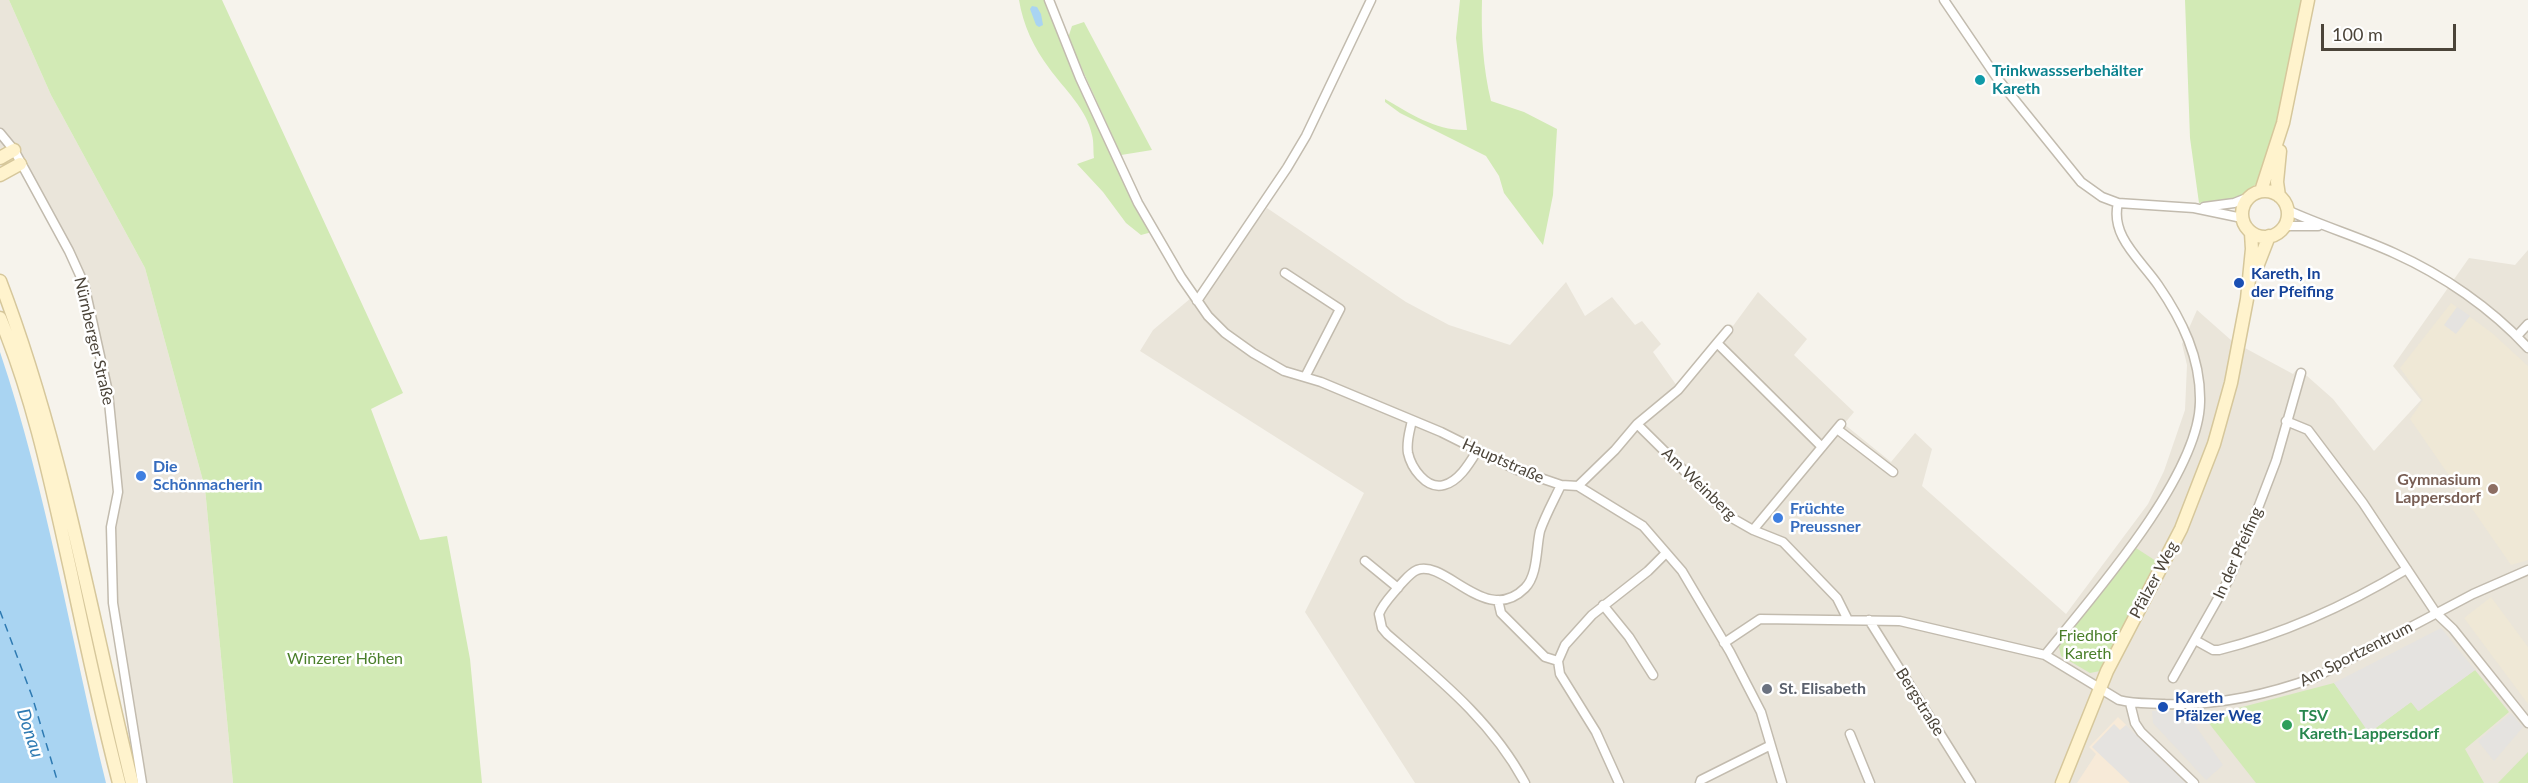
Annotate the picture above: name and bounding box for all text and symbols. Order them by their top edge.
scale bar [2324,12,2459,50]
text: 100 m [2332,23,2383,45]
place label: Trinkwassserbehälter Kareth [1992,61,2143,99]
marker: Trinkwassserbehälter Kareth [1973,73,1987,87]
place label: Kareth, In der Pfeifing [2251,264,2334,302]
street label: Nürnberger Straße [70,275,118,407]
marker: Kareth, In der Pfeifing [2232,276,2246,290]
street label: Hauptstraße [1459,434,1547,488]
street label: Am Weinberg [1658,444,1740,524]
place label: Die Schönmacherin [153,457,263,495]
marker: Die Schönmacherin [134,469,148,483]
place label: Gymnasium Lappersdorf [2395,470,2481,508]
marker: Gymnasium Lappersdorf [2486,482,2500,496]
place label: Früchte Preussner [1790,499,1861,537]
street label: In der Pfeifing [2209,504,2267,602]
marker: Früchte Preussner [1771,511,1785,525]
street label: Pfälzer Weg [2126,538,2182,622]
street label: Am Sportzentrum [2296,617,2416,691]
park label: Friedhof Kareth [2059,626,2117,664]
park label: Winzerer Höhen [287,649,403,669]
street label: Bergstraße [1892,664,1948,740]
place label: St. Elisabeth [1779,679,1866,699]
marker: St. Elisabeth [1760,682,1774,696]
place label: Kareth Pfälzer Weg [2175,688,2261,726]
marker: Kareth Pfälzer Weg [2156,700,2170,714]
water label: Donau [12,706,48,760]
place label: TSV Kareth-Lappersdorf [2299,706,2439,744]
marker: TSV Kareth-Lappersdorf [2280,718,2294,732]

